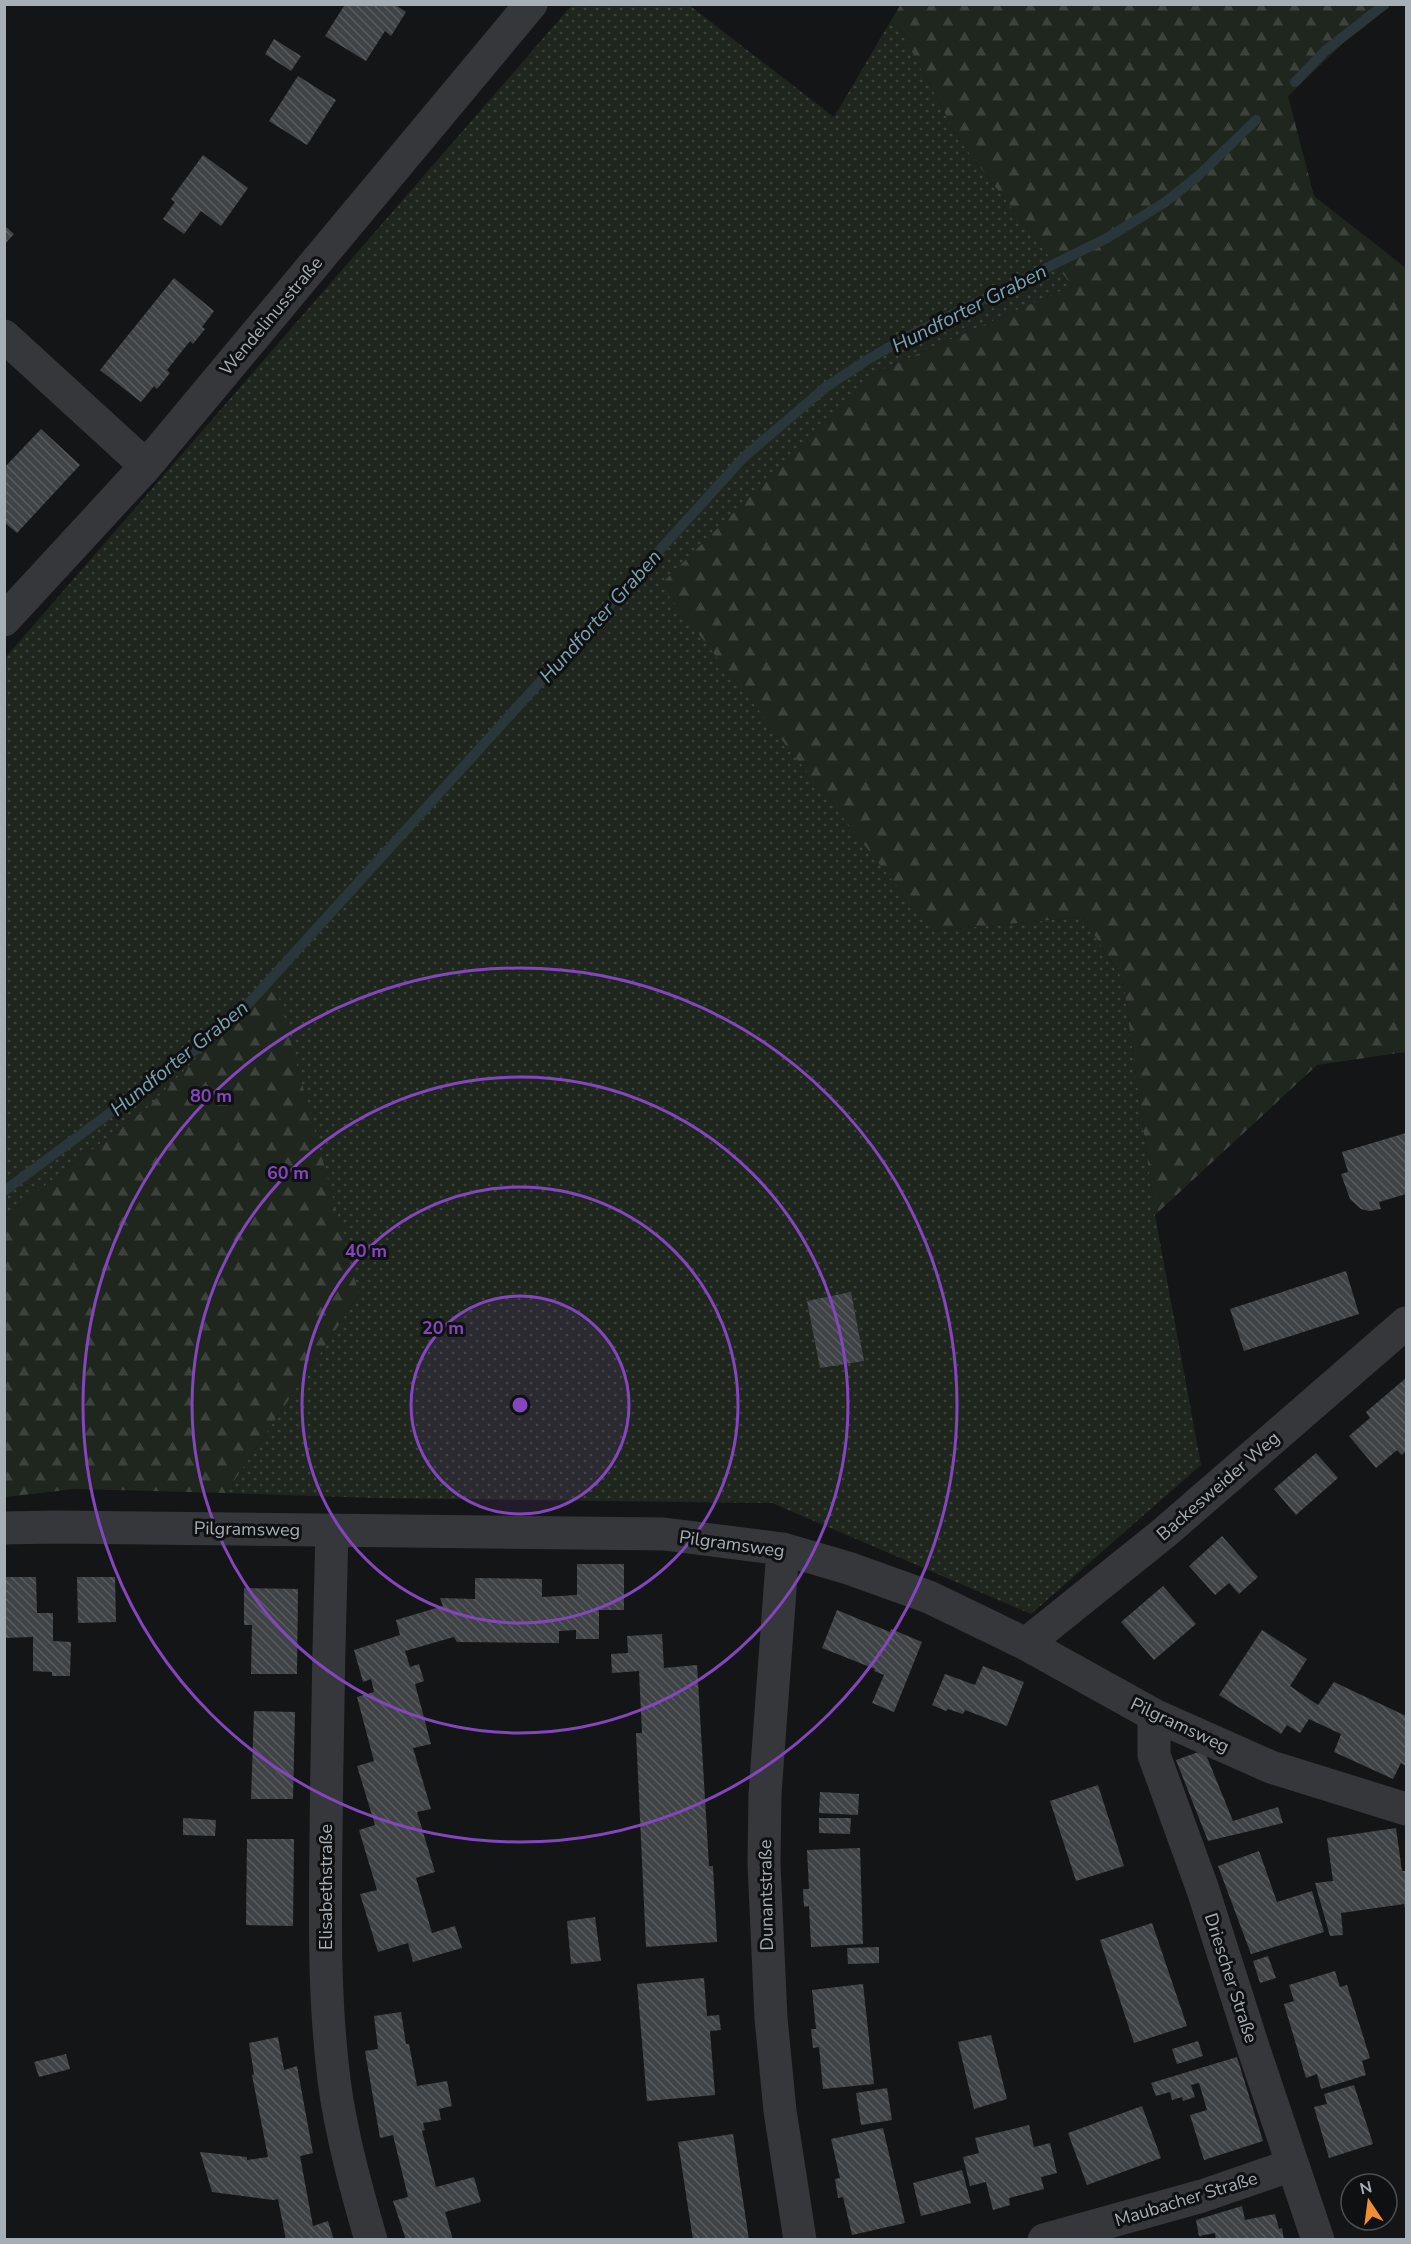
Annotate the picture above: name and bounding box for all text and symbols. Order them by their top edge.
street label: Wendelinusstraße [214,251,328,381]
water label: Hundforter Graben [887,258,1051,359]
water label: Hundforter Graben [533,544,667,689]
water label: Hundforter Graben [105,994,254,1122]
text: 80 m [190,1084,232,1108]
text: 60 m [267,1161,309,1185]
text: 40 m [345,1239,387,1263]
text: 20 m [422,1316,464,1340]
centre of rings [510,1395,530,1415]
street label: Backesweider Weg [1151,1426,1285,1546]
street label: Pilgramsweg [194,1516,300,1542]
street label: Pilgramsweg [678,1525,786,1563]
street label: Pilgramsweg [1127,1692,1233,1758]
street label: Elisabethstraße [314,1824,338,1950]
street label: Dunantstraße [753,1839,779,1951]
street label: Driescher Straße [1199,1910,1263,2046]
street label: Maubacher Straße [1112,2166,1260,2232]
north arrow [1339,2172,1399,2232]
text: N [1358,2176,1374,2200]

